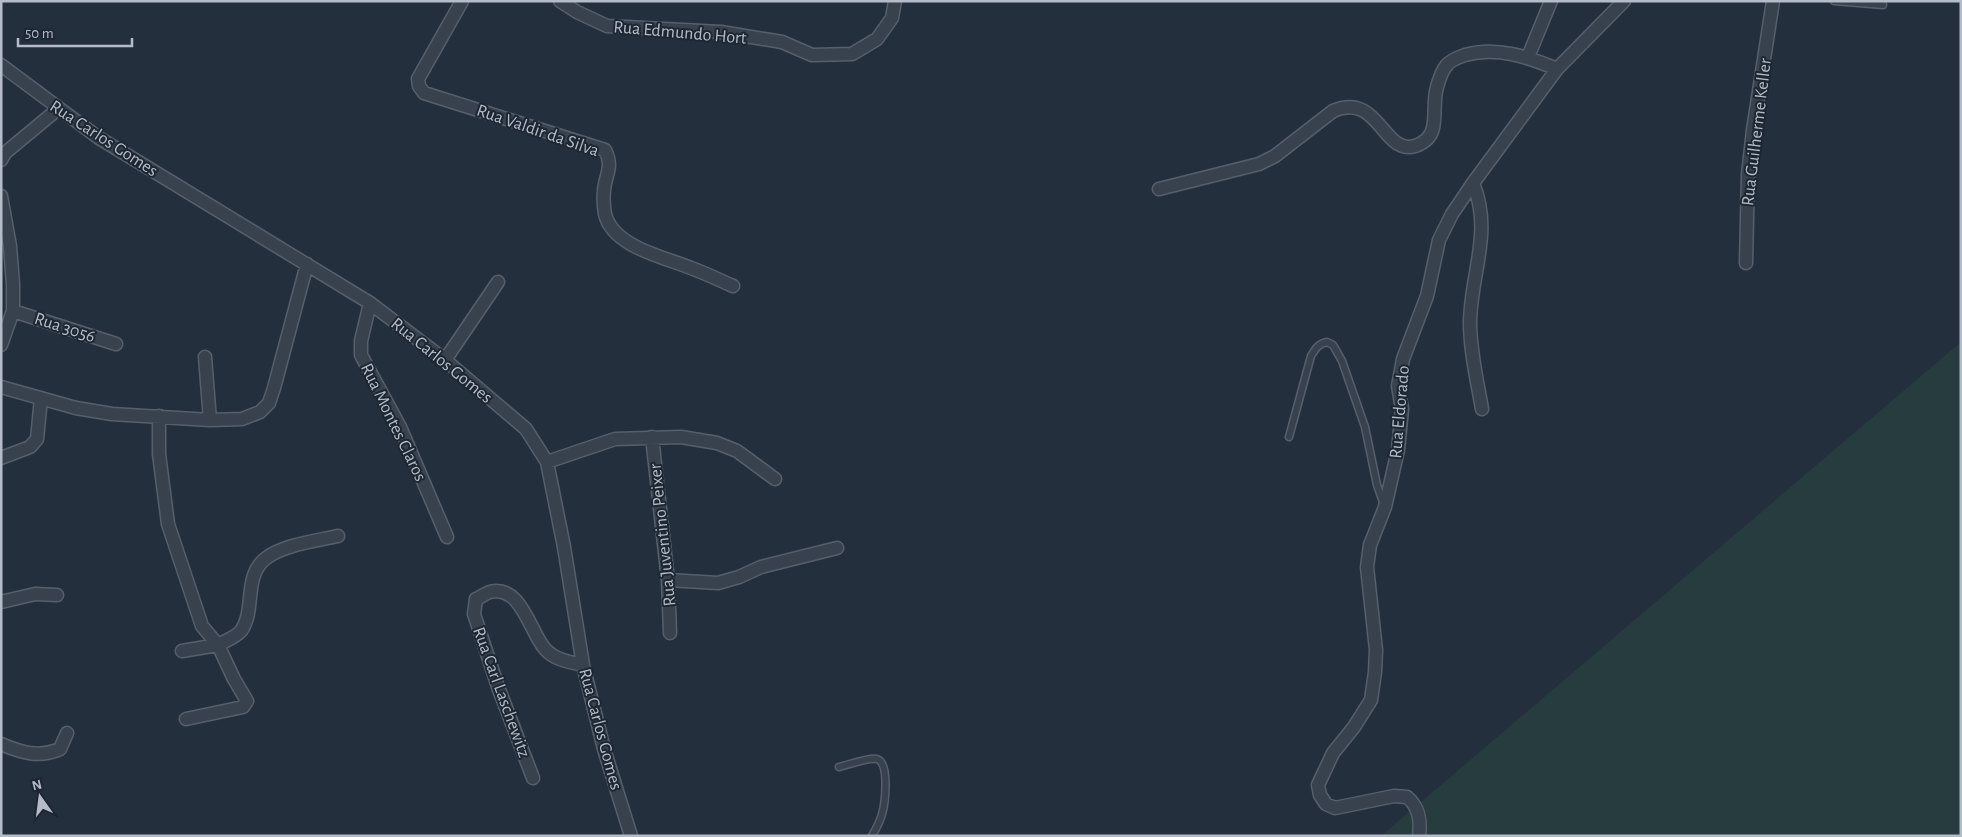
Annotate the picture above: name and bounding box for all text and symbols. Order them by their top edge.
scale bar [18,15,131,47]
street label: Rua Edmundo Hort [613,18,748,48]
text: 50 m [25,26,54,41]
street label: Rua Guilherme Keller [1739,57,1775,207]
street label: Rua Carlos Gomes [46,97,161,180]
street label: Rua Valdir da Silva [474,102,601,160]
street label: Rua 3056 [32,310,97,346]
street label: Rua Carlos Gomes [387,315,496,407]
street label: Rua Montes Claros [357,361,429,484]
street label: Rua Eldorado [1387,365,1413,459]
street label: Rua Juventino Peixer [647,462,679,607]
street label: Rua Carl Laschewitz [469,625,533,760]
street label: Rua Carlos Gomes [575,667,625,792]
north arrow [15,772,65,822]
text: N [31,777,44,793]

